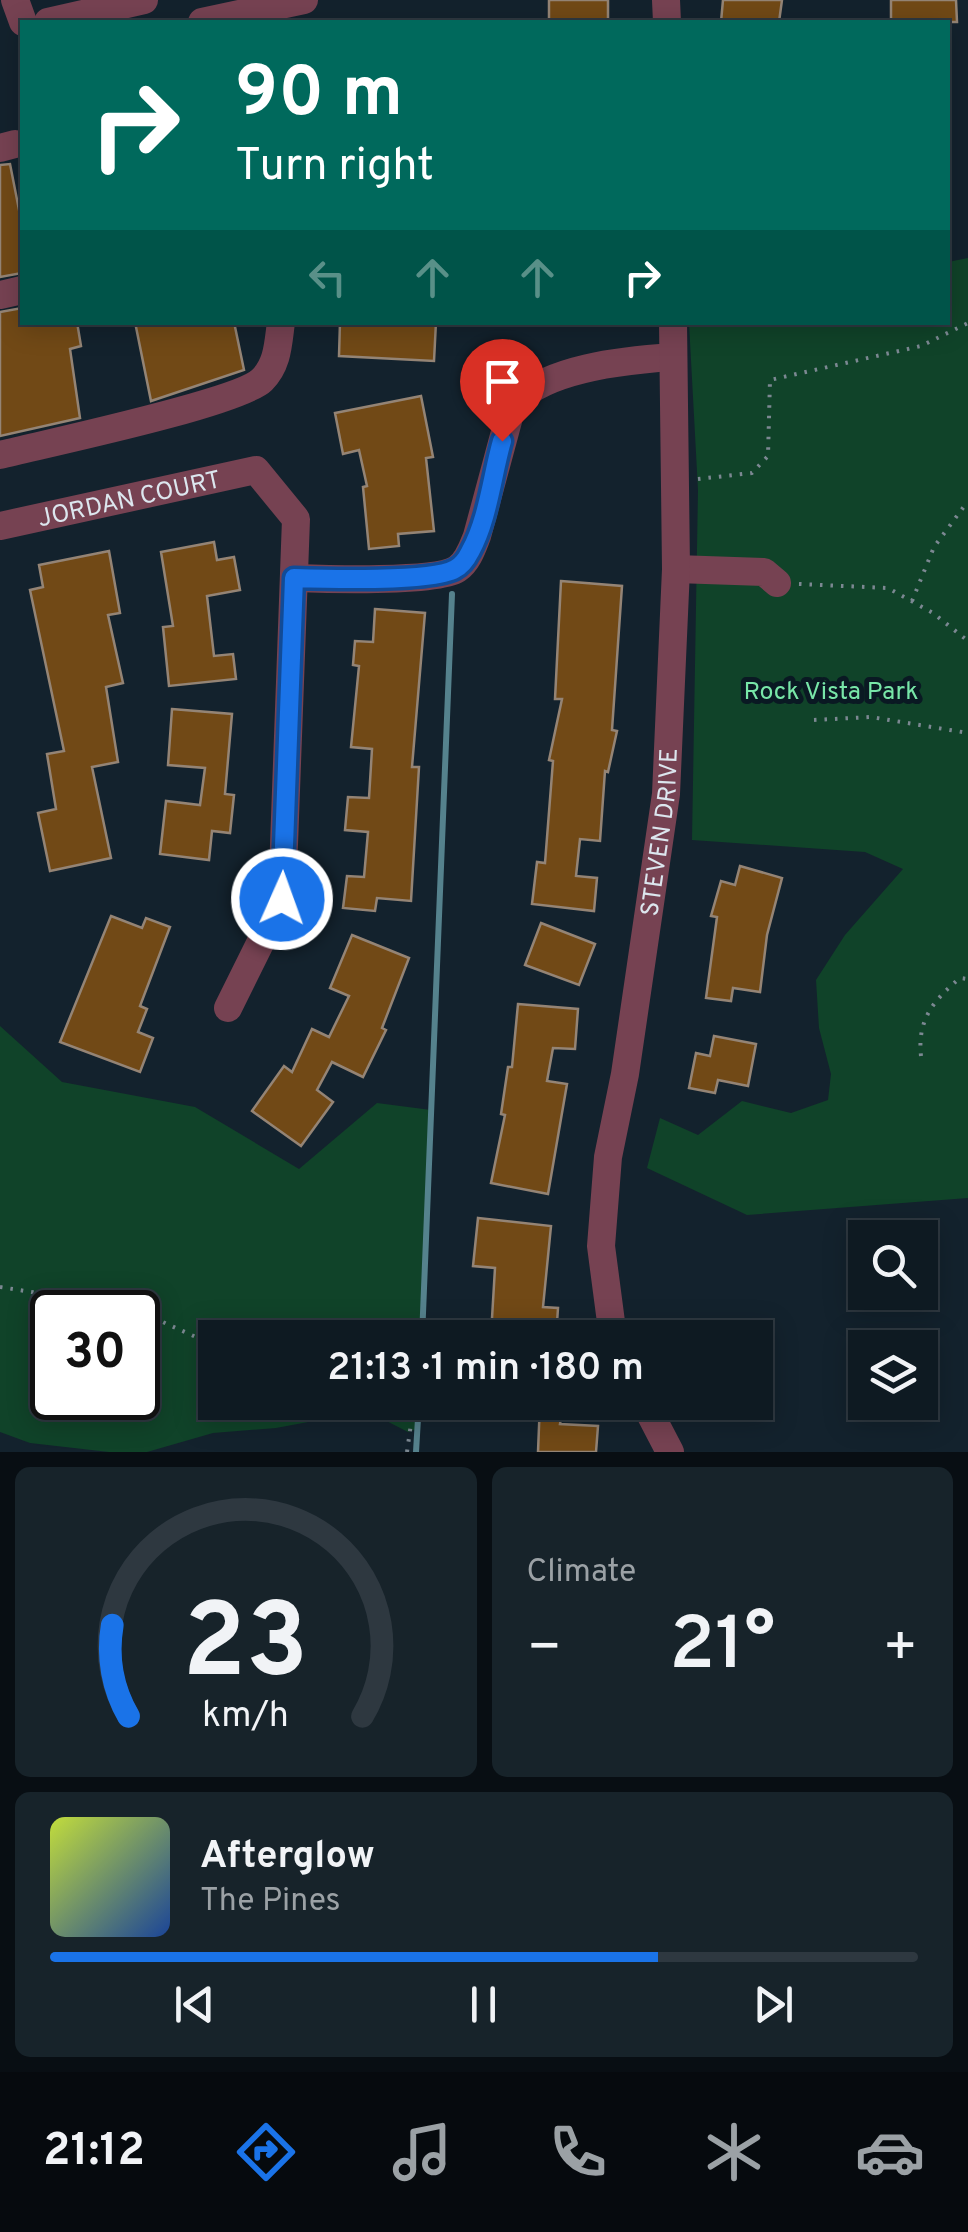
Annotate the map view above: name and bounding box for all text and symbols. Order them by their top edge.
text: 90 m [235,52,403,141]
icon: right [70,60,200,190]
text: Turn right [235,139,434,196]
icon: left [300,250,355,305]
icon: ahead [405,250,460,305]
icon: ahead [510,250,565,305]
icon: right [615,250,670,305]
pin [460,339,545,442]
icon: arrive [475,354,530,409]
street label: JORDAN COURT [35,465,224,536]
park label: Rock Vista Park [744,677,918,709]
street label: STEVEN DRIVE [635,748,687,919]
position arrow [230,847,334,951]
map controls [848,1220,938,1420]
button: search [848,1220,938,1310]
speed limit sign: 30 [30,1290,160,1420]
button: layers [848,1330,938,1420]
text: 21:13 · 1 min · 180 m [327,1345,644,1394]
text: Climate [527,1553,636,1593]
text: 23 [183,1582,309,1714]
text: 21° [669,1601,775,1696]
text: − [527,1615,562,1685]
text: + [883,1615,918,1685]
text: km/h [202,1694,289,1740]
text: Afterglow [200,1833,375,1882]
text: The Pines [200,1882,341,1922]
icon: previous [167,1977,222,2032]
icon: pause [456,1977,511,2032]
icon: next [746,1977,801,2032]
icon: directions [231,2117,301,2187]
icon: music [387,2117,457,2187]
icon: phone [543,2117,613,2187]
icon: climate [699,2117,769,2187]
icon: car [855,2117,925,2187]
text: 21:12 [43,2124,145,2181]

